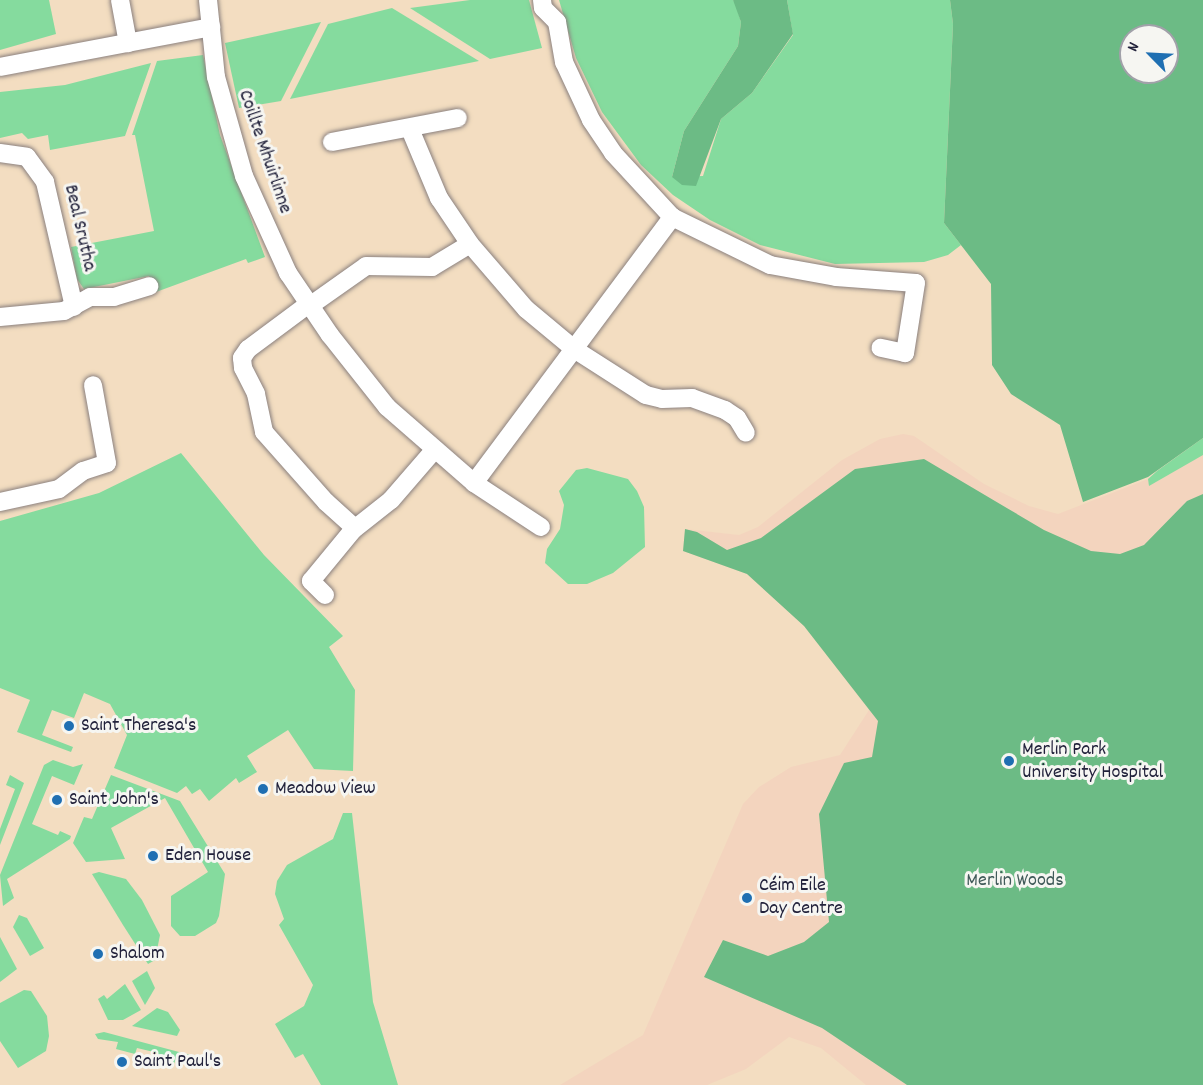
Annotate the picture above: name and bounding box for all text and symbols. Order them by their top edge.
north arrow [1119,24,1179,84]
text: N [1122,39,1146,56]
street label: Coillte Mhuirlinne [232,87,296,217]
street label: Beal Srutha [57,183,101,273]
place label: Saint Theresa's [81,714,196,738]
marker: Saint Theresa's [62,719,76,733]
place label: Merlin Park University Hospital [1022,738,1163,785]
marker: Merlin Park University Hospital [1000,752,1018,770]
place label: Meadow View [275,777,376,801]
marker: Meadow View [256,782,270,796]
place label: Saint John's [69,788,159,812]
marker: Saint John's [50,793,64,807]
place label: Eden House [165,844,251,868]
marker: Eden House [146,849,160,863]
park label: Merlin Woods [966,869,1064,893]
place label: Céim Eile Day Centre [759,874,843,921]
marker: Céim Eile Day Centre [740,891,754,905]
place label: Shalom [110,942,165,966]
marker: Shalom [91,947,105,961]
place label: Saint Paul's [134,1050,221,1074]
marker: Saint Paul's [115,1055,129,1069]

